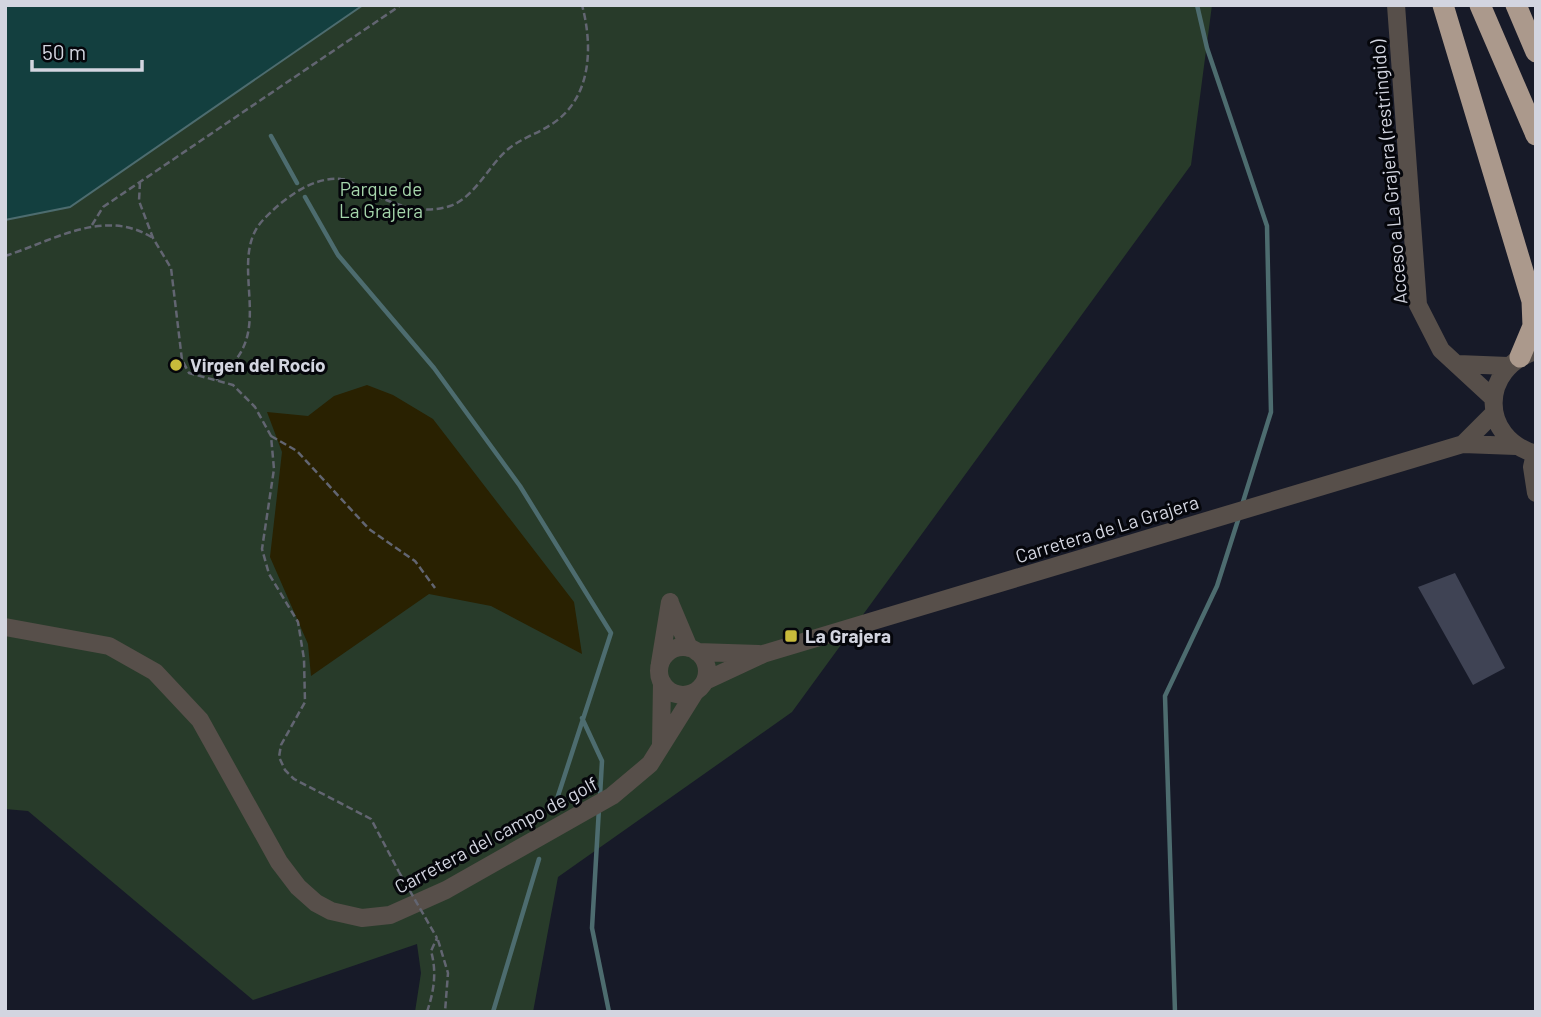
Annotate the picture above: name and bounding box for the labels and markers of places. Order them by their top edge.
place label: Virgen del Rocío [190,353,326,376]
marker: Virgen del Rocío [168,357,184,373]
place label: La Grajera [805,624,891,647]
marker: La Grajera [783,628,799,644]

